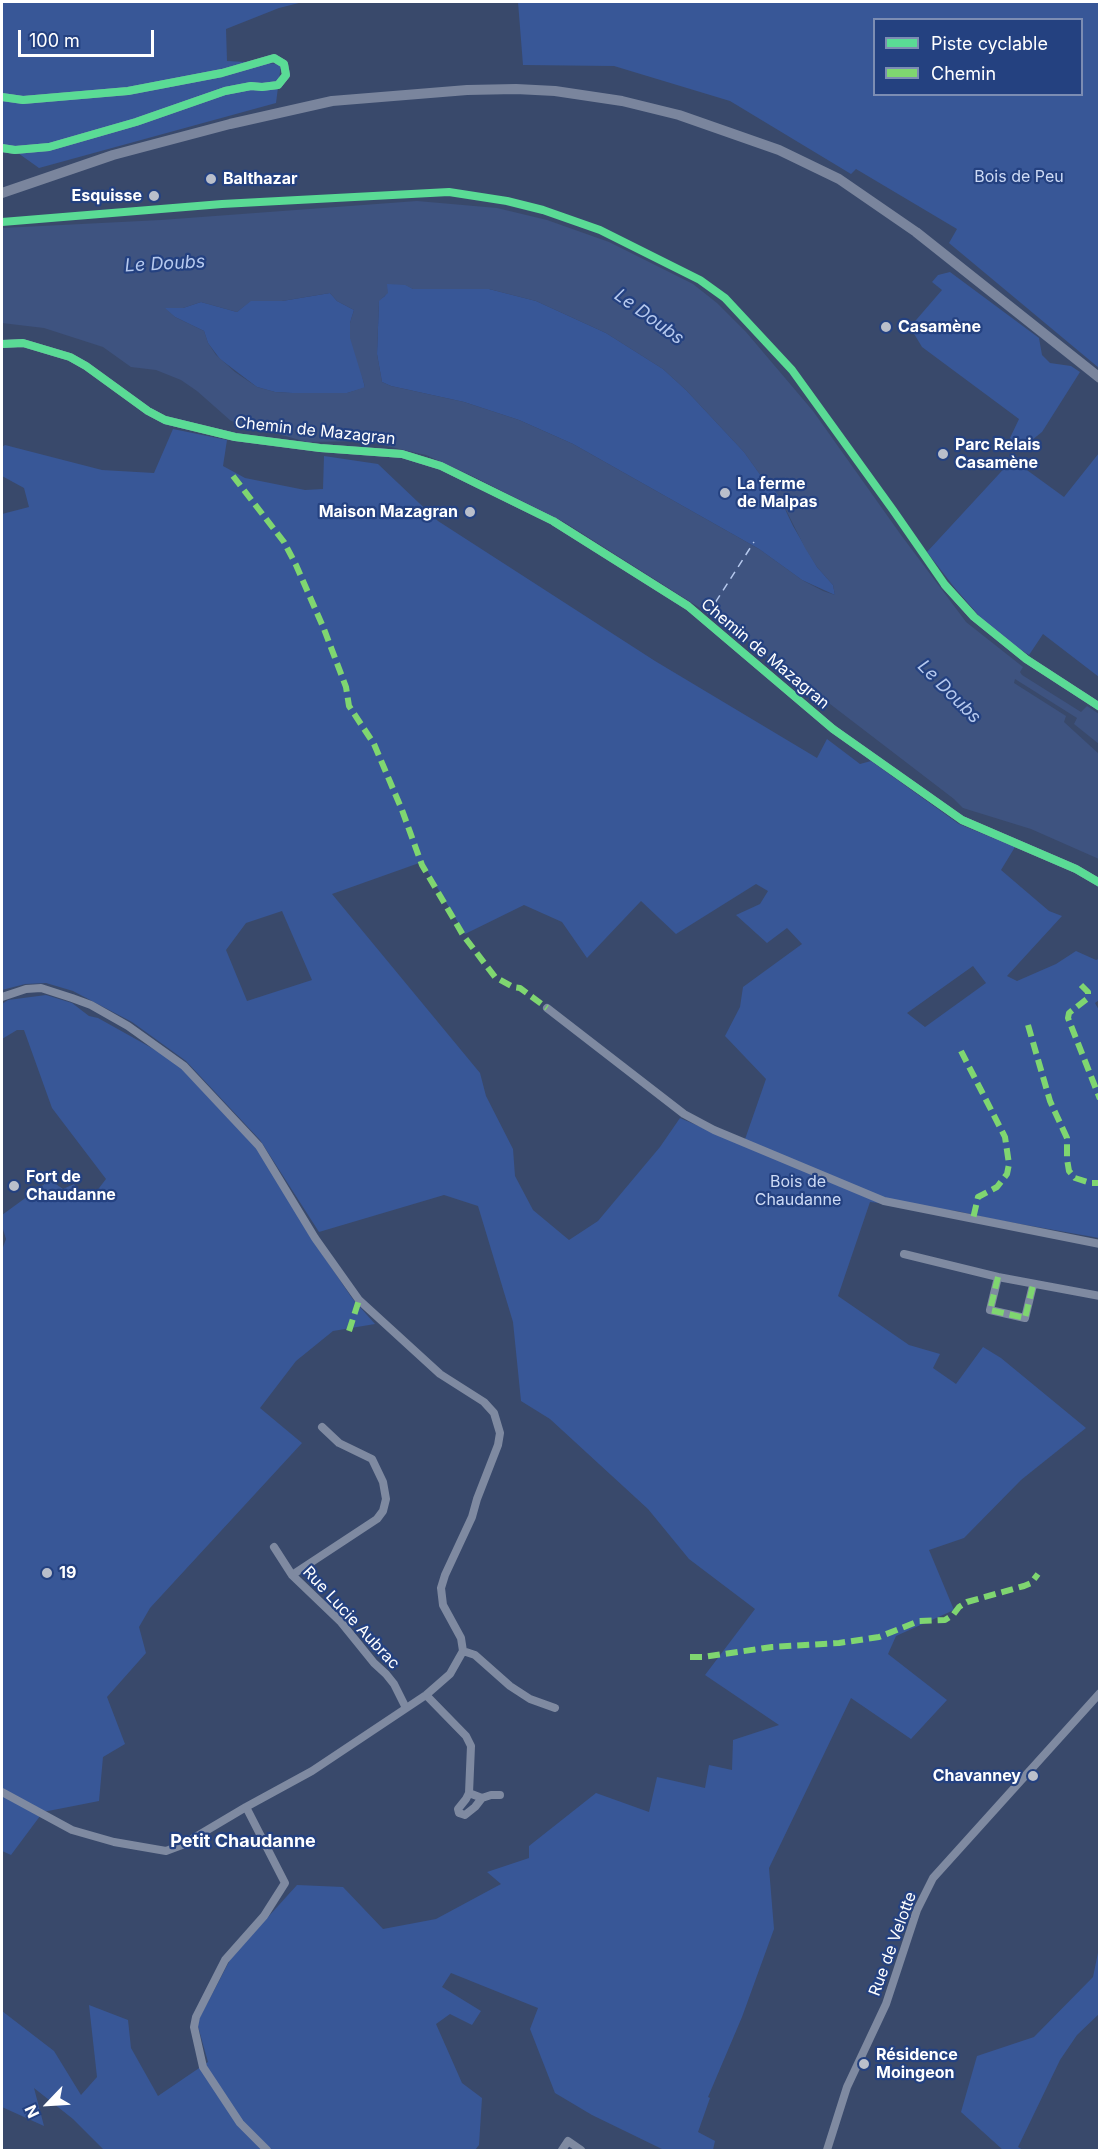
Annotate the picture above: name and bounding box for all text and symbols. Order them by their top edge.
scale bar [21,18,158,56]
legend [873,18,1083,96]
text: 100 m [29,30,80,51]
text: Piste cyclable [931,33,1048,54]
text: Chemin [931,63,996,84]
park label: Bois de Peu [974,167,1064,187]
place label: Balthazar [223,169,298,189]
marker: Balthazar [204,172,218,186]
place label: Esquisse [71,186,142,206]
marker: Esquisse [147,189,161,203]
water label: Le Doubs [124,251,206,277]
water label: Le Doubs [610,285,688,349]
place label: Casamène [898,317,981,337]
marker: Casamène [879,320,893,334]
street label: Chemin de Mazagran [234,413,396,449]
place label: Parc Relais Casamène [955,435,1041,473]
marker: Parc Relais Casamène [936,447,950,461]
place label: La ferme de Malpas [737,474,817,512]
marker: La ferme de Malpas [718,486,732,500]
place label: Maison Mazagran [319,502,458,522]
marker: Maison Mazagran [463,505,477,519]
street label: Chemin de Mazagran [697,595,833,713]
water label: Le Doubs [913,656,985,728]
place label: Fort de Chaudanne [26,1167,116,1205]
park label: Bois de Chaudanne [755,1172,841,1210]
marker: Fort de Chaudanne [7,1179,21,1193]
place label: 19 [59,1563,76,1583]
street label: Rue Lucie Aubrac [298,1563,404,1673]
marker: 19 [40,1566,54,1580]
place label: Chavanney [933,1766,1021,1786]
marker: Chavanney [1026,1769,1040,1783]
district label: Petit Chaudanne [170,1831,316,1853]
street label: Rue de Velotte [865,1889,921,1999]
place label: Résidence Moingeon [876,2045,958,2083]
marker: Résidence Moingeon [857,2057,871,2071]
north arrow [18,2074,78,2134]
text: N [20,2102,43,2121]

